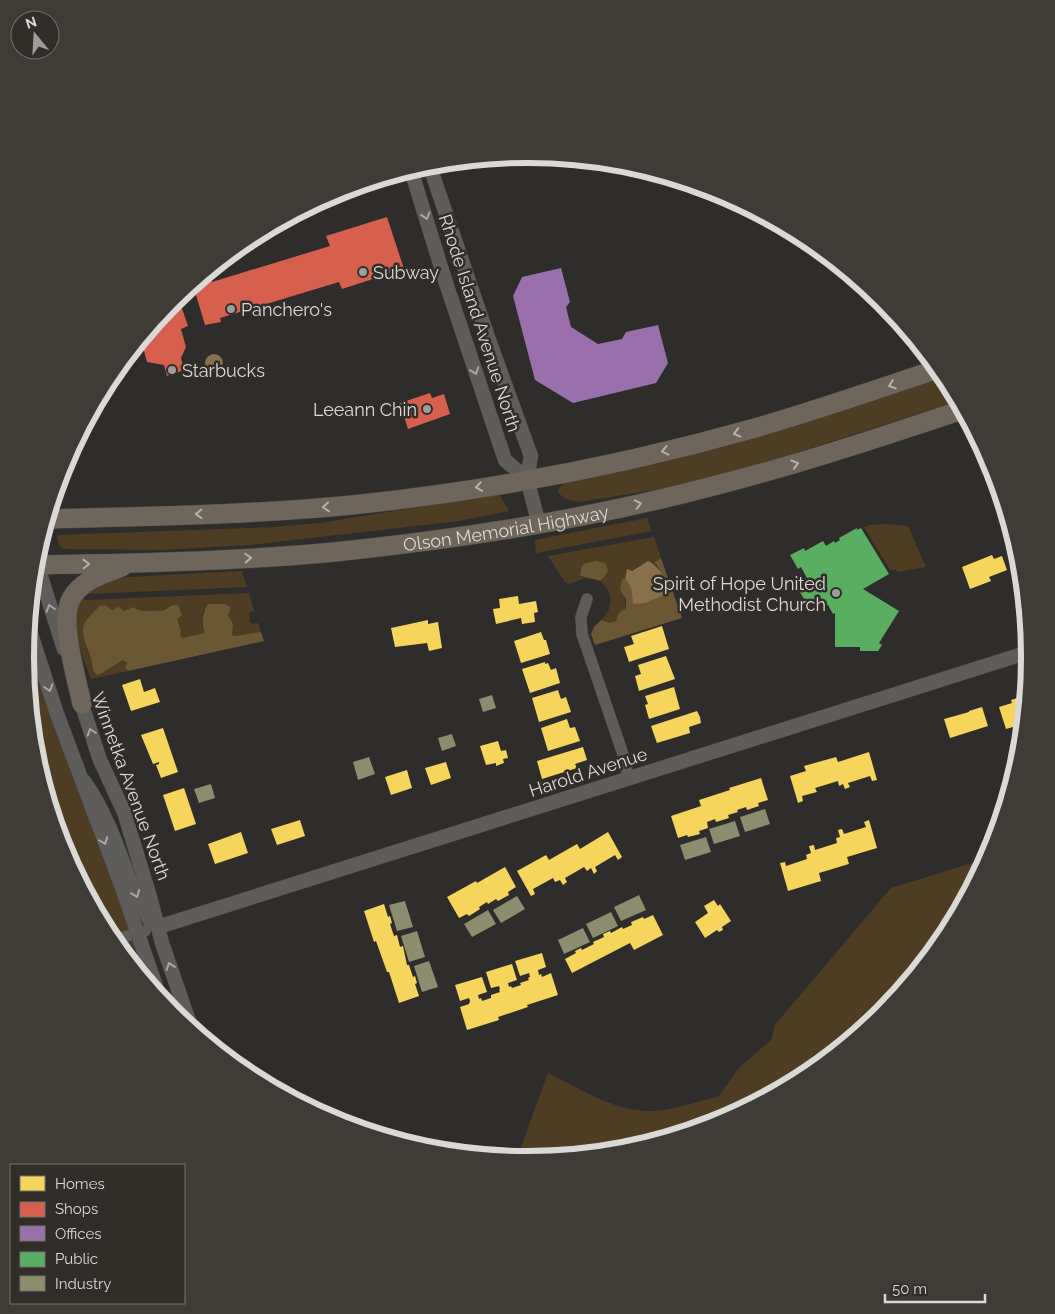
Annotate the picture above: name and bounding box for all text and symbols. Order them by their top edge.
north arrow [10,10,60,60]
text: N [23,13,39,32]
street label: Rhode Island Avenue North [435,211,525,435]
one-way arrow [420,212,430,220]
place label: Subway [373,262,439,283]
marker: Subway [357,266,369,278]
place label: Panchero's [241,299,332,320]
marker: Panchero's [225,303,237,315]
place label: Starbucks [182,360,265,381]
marker: Starbucks [166,364,178,376]
one-way arrow [469,366,479,375]
one-way arrow [888,379,896,389]
place label: Leeann Chin [313,399,417,420]
marker: Leeann Chin [421,403,433,415]
one-way arrow [733,427,741,437]
one-way arrow [660,445,669,456]
one-way arrow [790,459,799,469]
one-way arrow [475,482,484,492]
one-way arrow [633,499,642,510]
street label: Olson Memorial Highway [402,500,611,555]
one-way arrow [322,501,330,512]
one-way arrow [195,509,203,520]
one-way arrow [245,552,253,563]
one-way arrow [82,559,90,569]
place label: Spirit of Hope United Methodist Church [653,573,826,615]
marker: Spirit of Hope United Methodist Church [830,587,842,599]
one-way arrow [46,604,56,613]
one-way arrow [43,683,53,692]
street label: Winnetka Avenue North [87,689,175,883]
one-way arrow [87,728,97,737]
street label: Harold Avenue [526,743,650,801]
one-way arrow [98,836,108,844]
one-way arrow [130,889,140,897]
one-way arrow [166,962,176,970]
legend [10,1164,185,1304]
text: Homes [55,1175,105,1193]
text: Shops [55,1200,98,1218]
text: Offices [55,1225,102,1243]
text: Public [55,1250,98,1268]
scale bar [885,1272,985,1304]
text: Industry [55,1275,111,1293]
text: 50 m [892,1280,927,1298]

